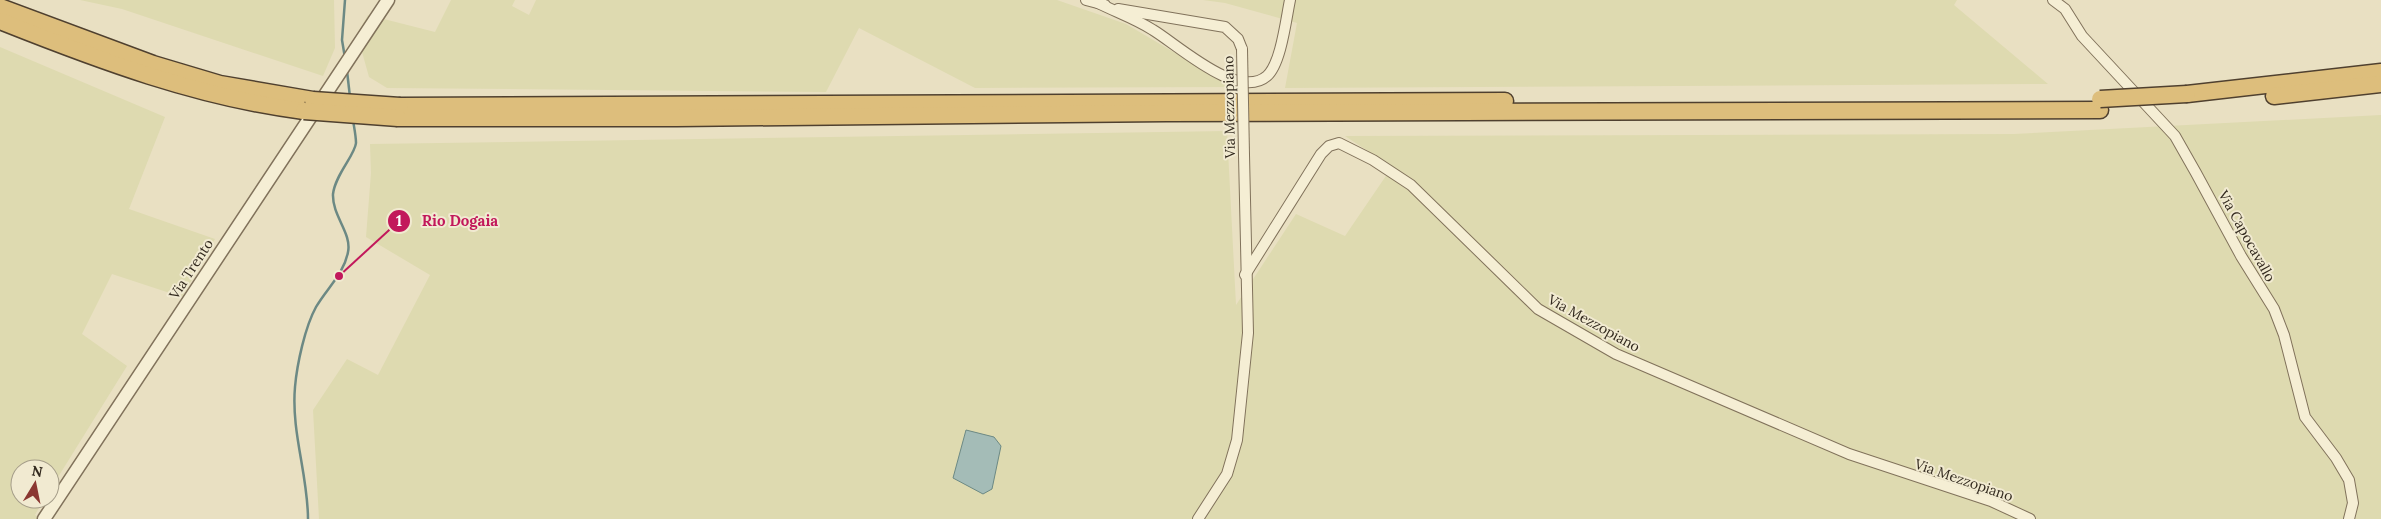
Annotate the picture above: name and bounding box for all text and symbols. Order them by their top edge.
street label: Via Mezzopiano [1219,56,1239,159]
street label: Via Capocavallo [2214,186,2280,285]
callout: Rio Dogaia [386,206,508,236]
text: 1 [396,211,402,230]
text: Rio Dogaia [422,211,498,230]
street label: Via Trento [164,236,217,303]
street label: Via Mezzopiano [1544,290,1643,356]
street label: Via Mezzopiano [1912,454,2015,505]
north arrow [10,459,60,509]
text: N [30,461,44,481]

